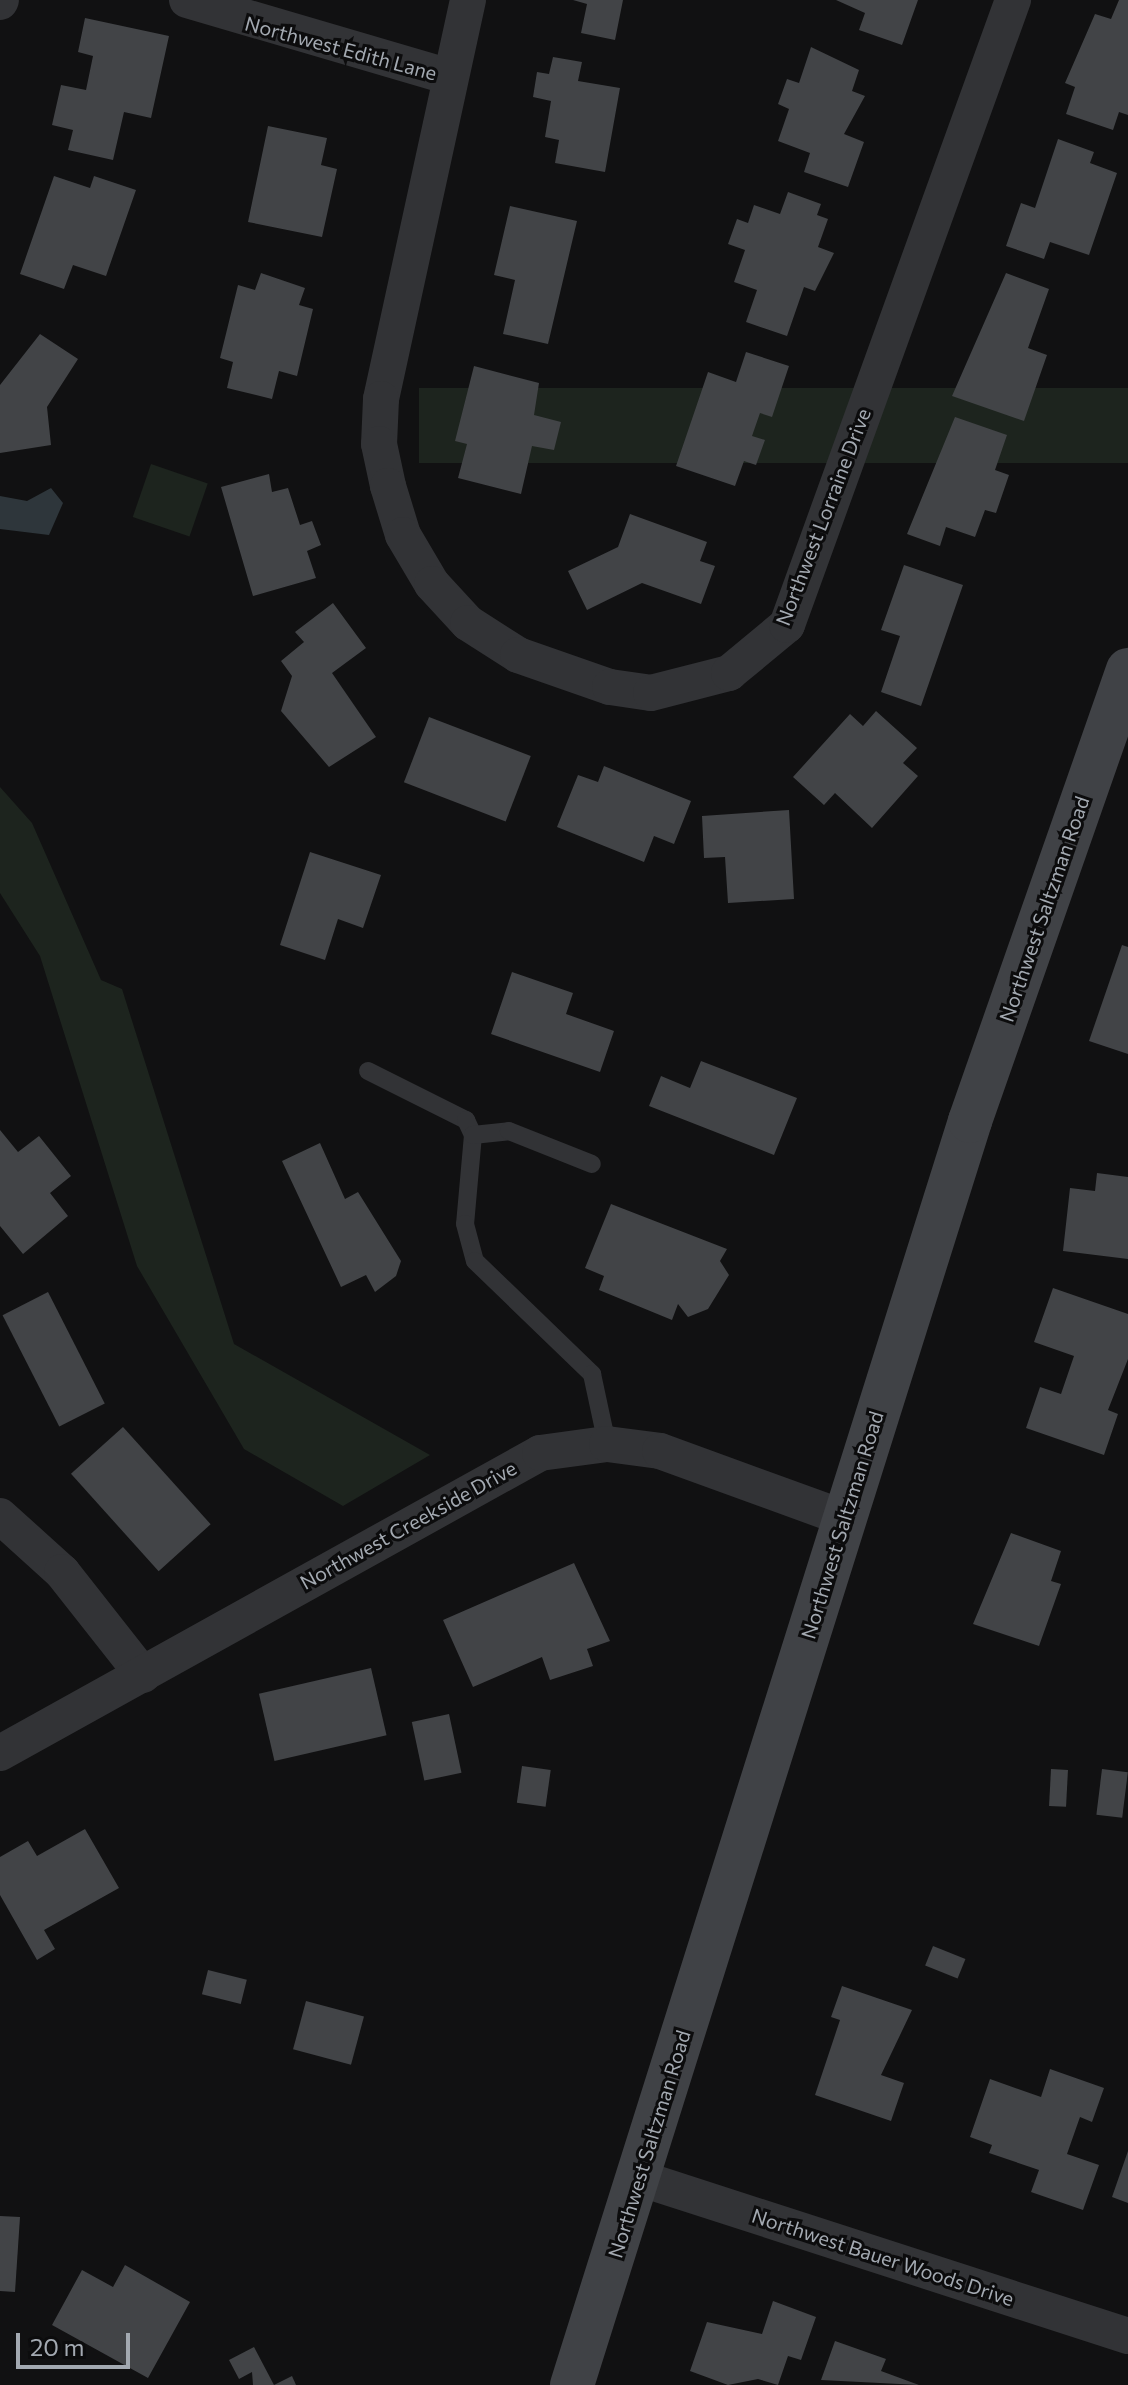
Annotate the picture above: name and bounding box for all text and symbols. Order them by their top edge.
street label: Northwest Edith Lane [242,11,440,85]
street label: Northwest Lorraine Drive [770,405,876,629]
street label: Northwest Saltzman Road [994,793,1094,1025]
street label: Northwest Saltzman Road [796,1408,888,1642]
street label: Northwest Creekside Drive [296,1455,520,1595]
street label: Northwest Saltzman Road [603,2027,695,2261]
street label: Northwest Bauer Woods Drive [749,2203,1017,2311]
scale bar [20,2317,134,2367]
text: 20 m [30,2332,84,2361]

